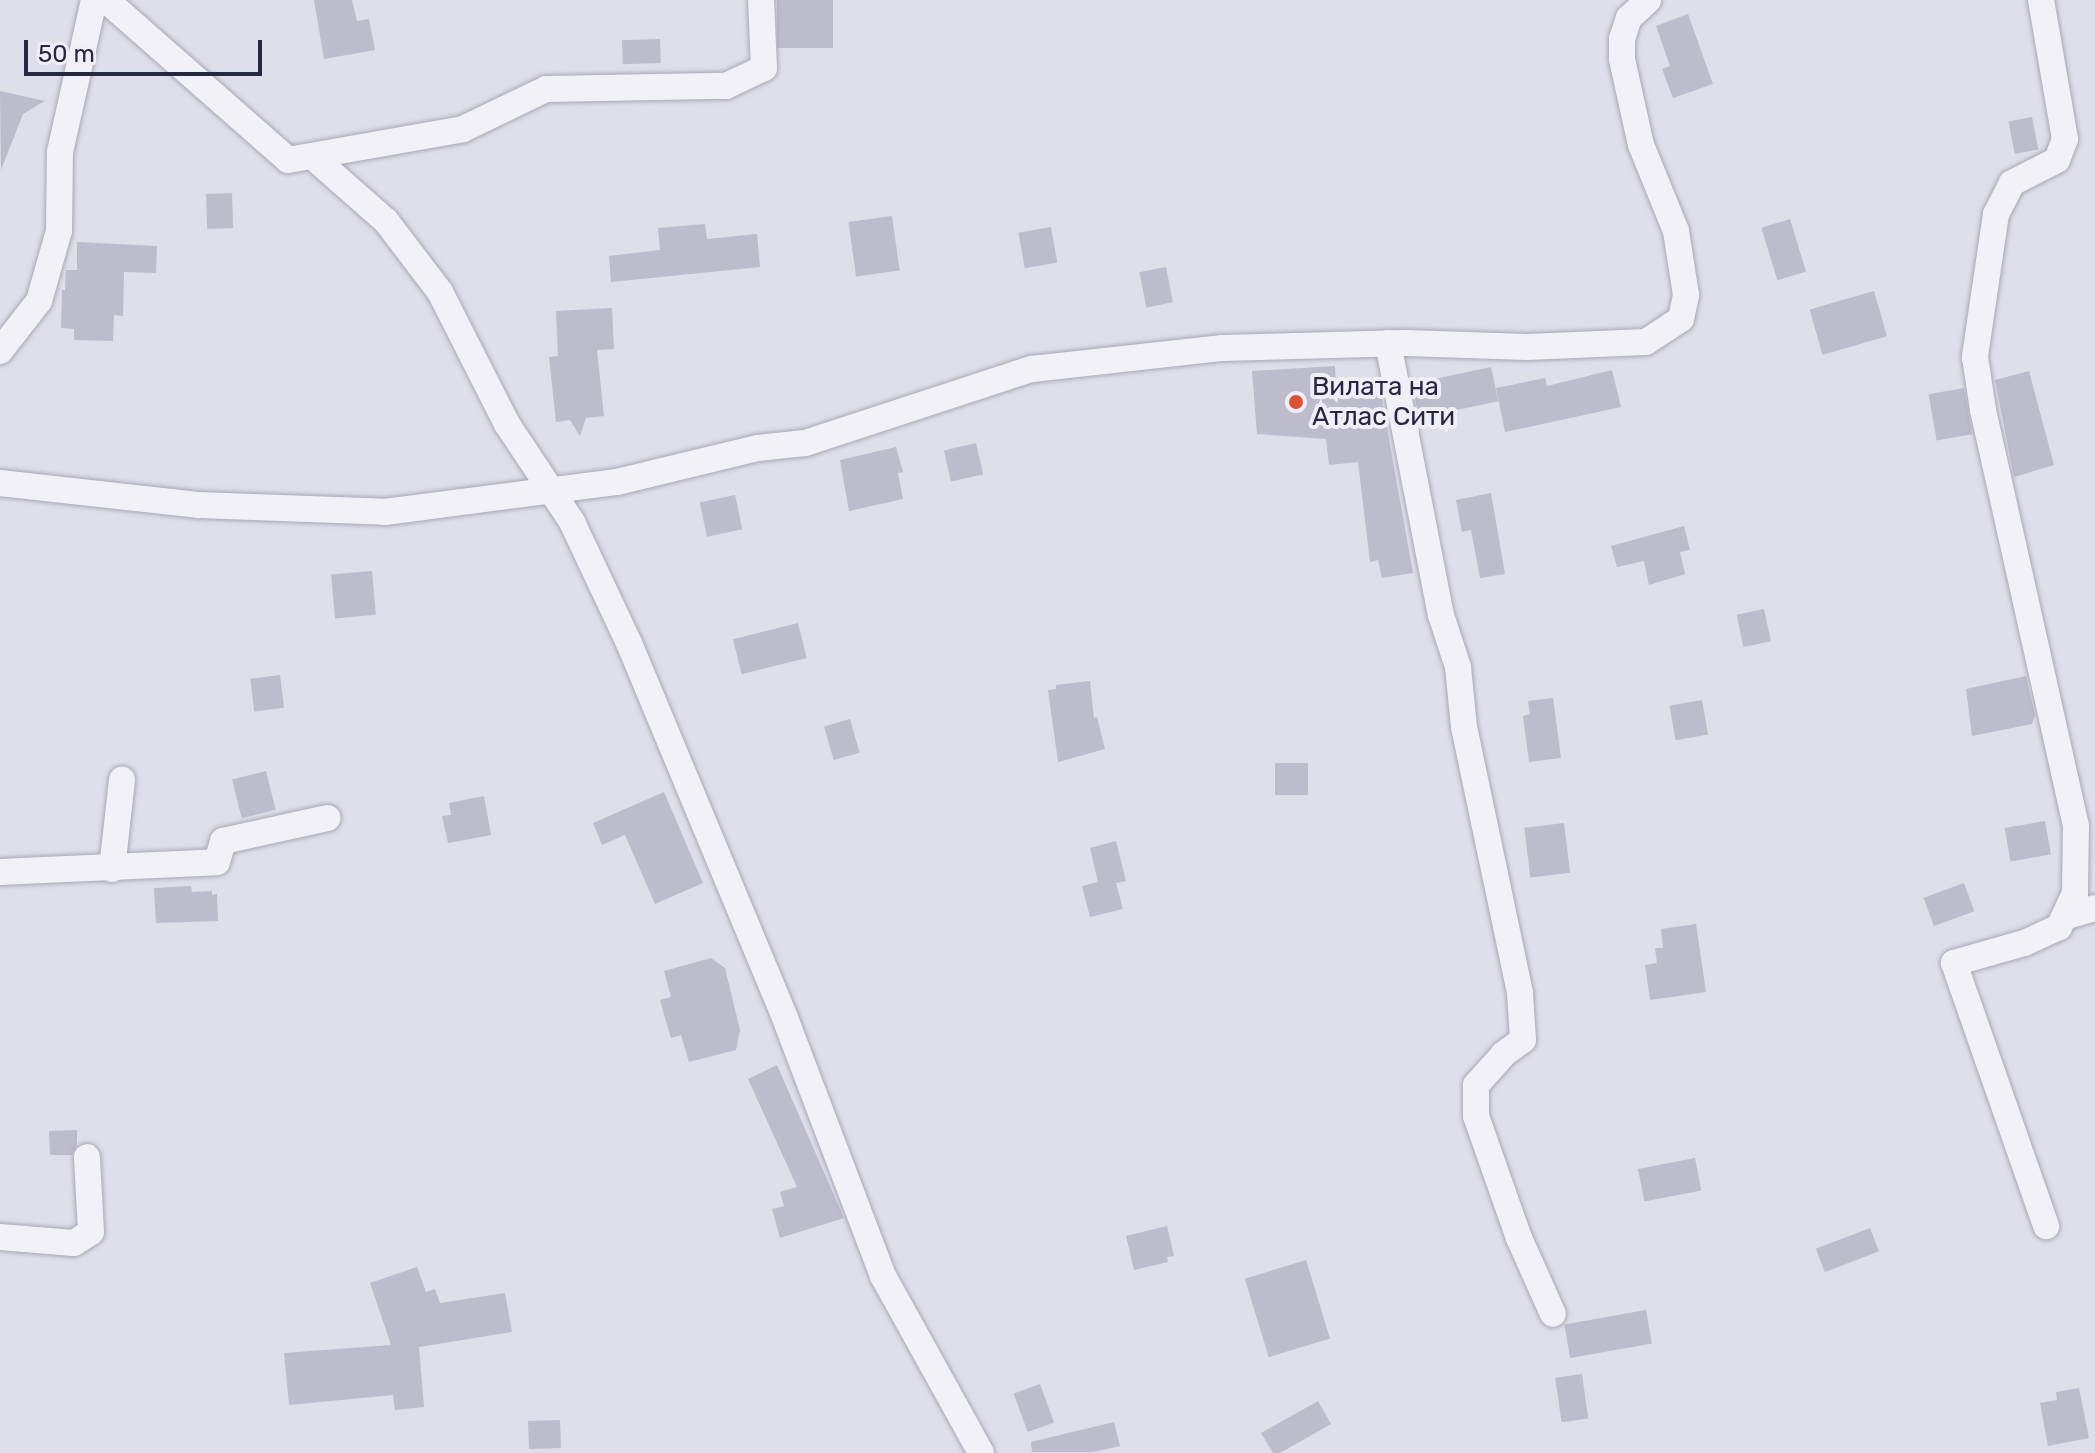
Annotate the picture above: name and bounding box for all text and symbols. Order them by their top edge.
scale bar [28,24,266,74]
text: 50 m [38,40,95,68]
place label: Вилата на Атлас Сити [1312,371,1455,432]
marker: Вилата на Атлас Сити [1287,393,1305,411]

